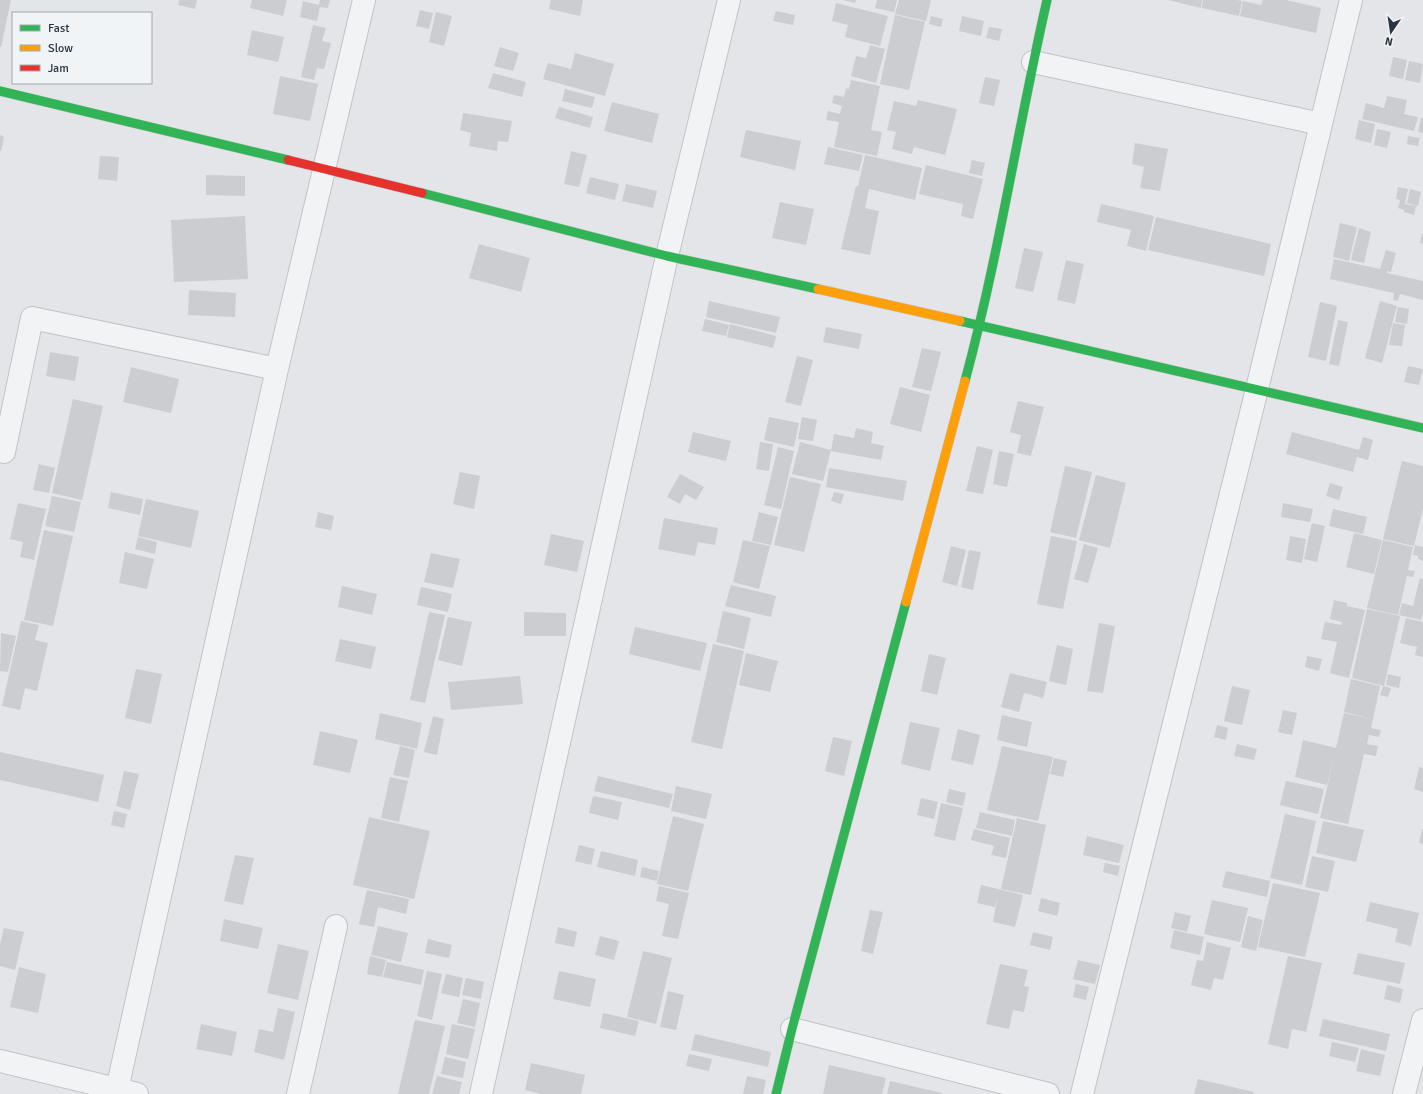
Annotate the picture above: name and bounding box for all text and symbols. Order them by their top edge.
legend [12,12,152,84]
north arrow [1371,12,1411,52]
text: Fast [48,21,69,36]
text: N [1384,34,1394,48]
text: Slow [48,41,73,56]
text: Jam [48,61,69,76]

